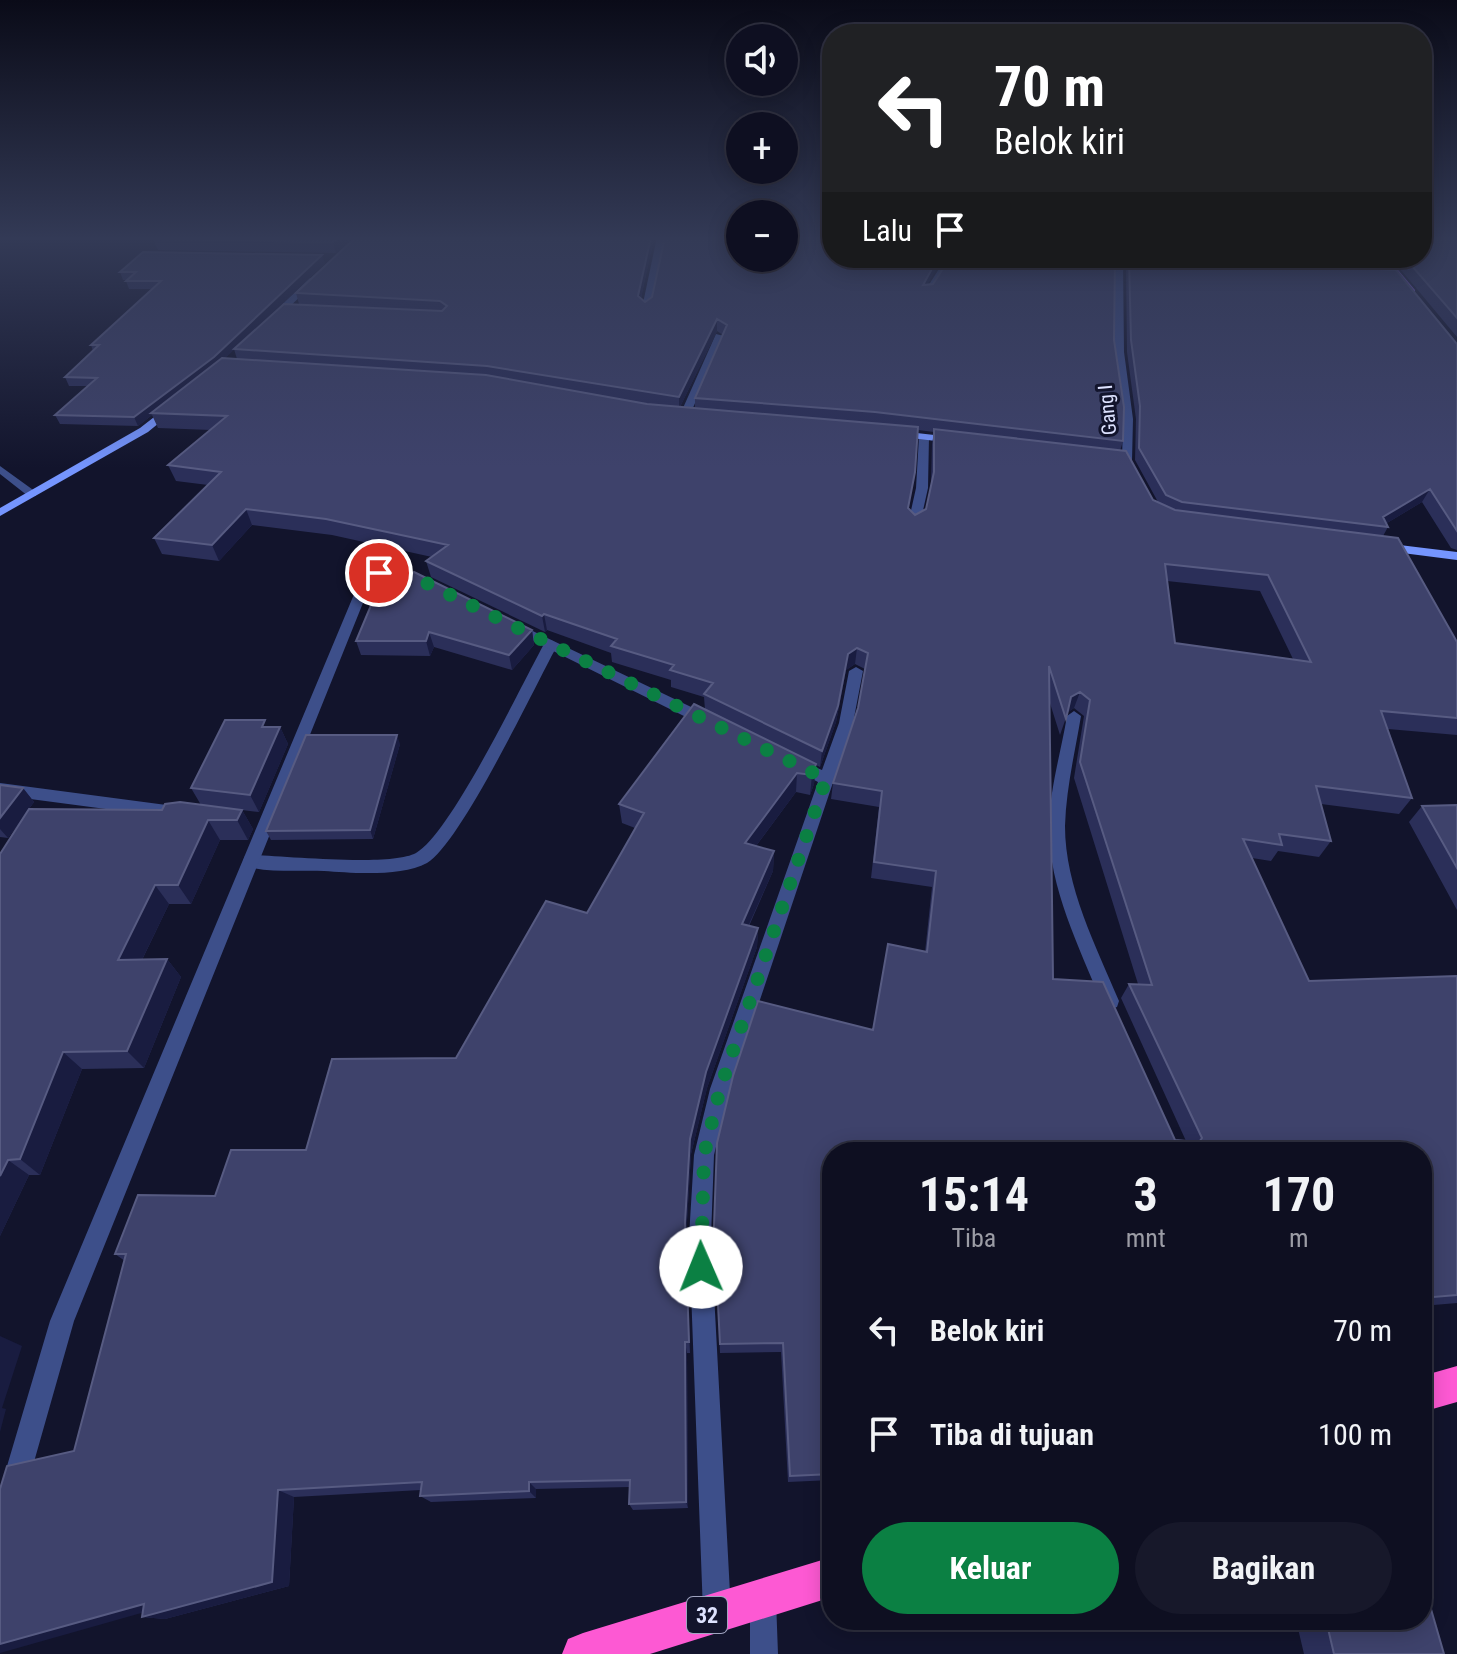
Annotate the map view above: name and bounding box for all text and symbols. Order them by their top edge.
map controls [726,24,798,272]
button: sound [726,24,798,96]
text: 70 m [994,54,1105,120]
icon: left [862,56,966,160]
button: + [726,112,798,184]
text: Belok kiri [994,121,1125,163]
button: − [726,200,798,272]
icon: arrive [928,208,972,252]
text: Lalu [862,213,912,248]
street label: Gang I [1093,384,1121,436]
pin [345,539,413,607]
icon: arrive [357,551,401,595]
text: 15:14 [919,1166,1029,1223]
text: 3 [1134,1166,1158,1223]
text: 170 [1262,1166,1335,1223]
text: Tiba [951,1223,996,1253]
text: mnt [1126,1223,1166,1253]
text: m [1289,1223,1309,1253]
position arrow [659,1225,743,1309]
icon: left [862,1308,906,1352]
text: Belok kiri [930,1313,1044,1348]
text: 70 m [1333,1313,1392,1348]
icon: arrive [862,1412,906,1456]
text: Tiba di tujuan [930,1417,1094,1452]
text: 100 m [1318,1417,1392,1452]
button: Keluar [862,1522,1119,1614]
button: Bagikan [1135,1522,1392,1614]
road number: 32 [687,1597,727,1633]

